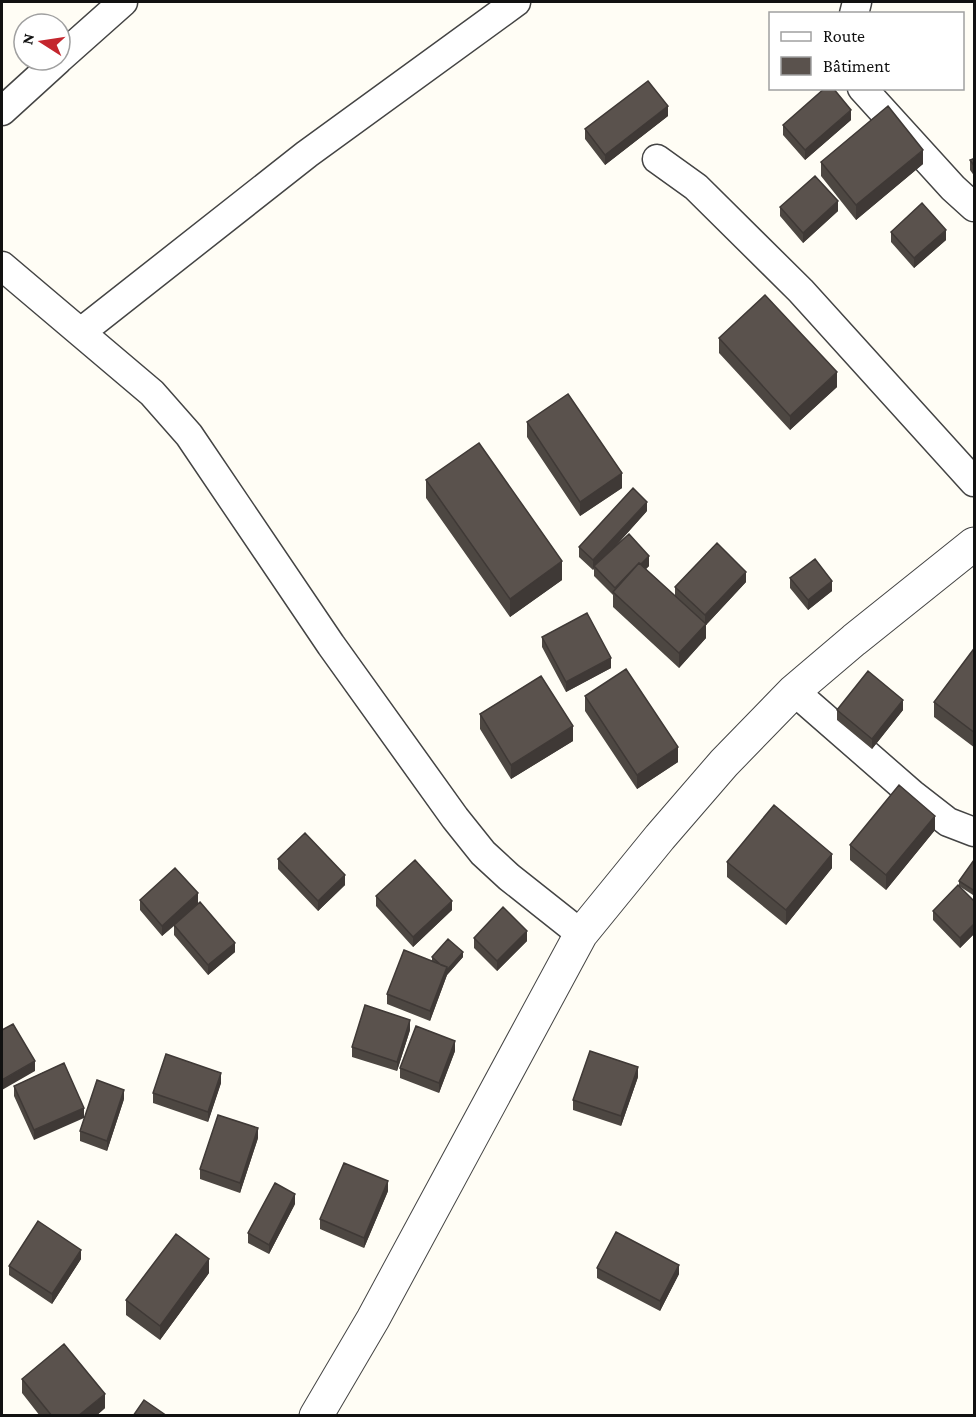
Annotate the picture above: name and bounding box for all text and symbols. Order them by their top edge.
north arrow [12,12,72,72]
legend [769,12,964,90]
text: Route [823,26,865,46]
text: N [18,32,37,46]
text: Bâtiment [823,56,891,76]

